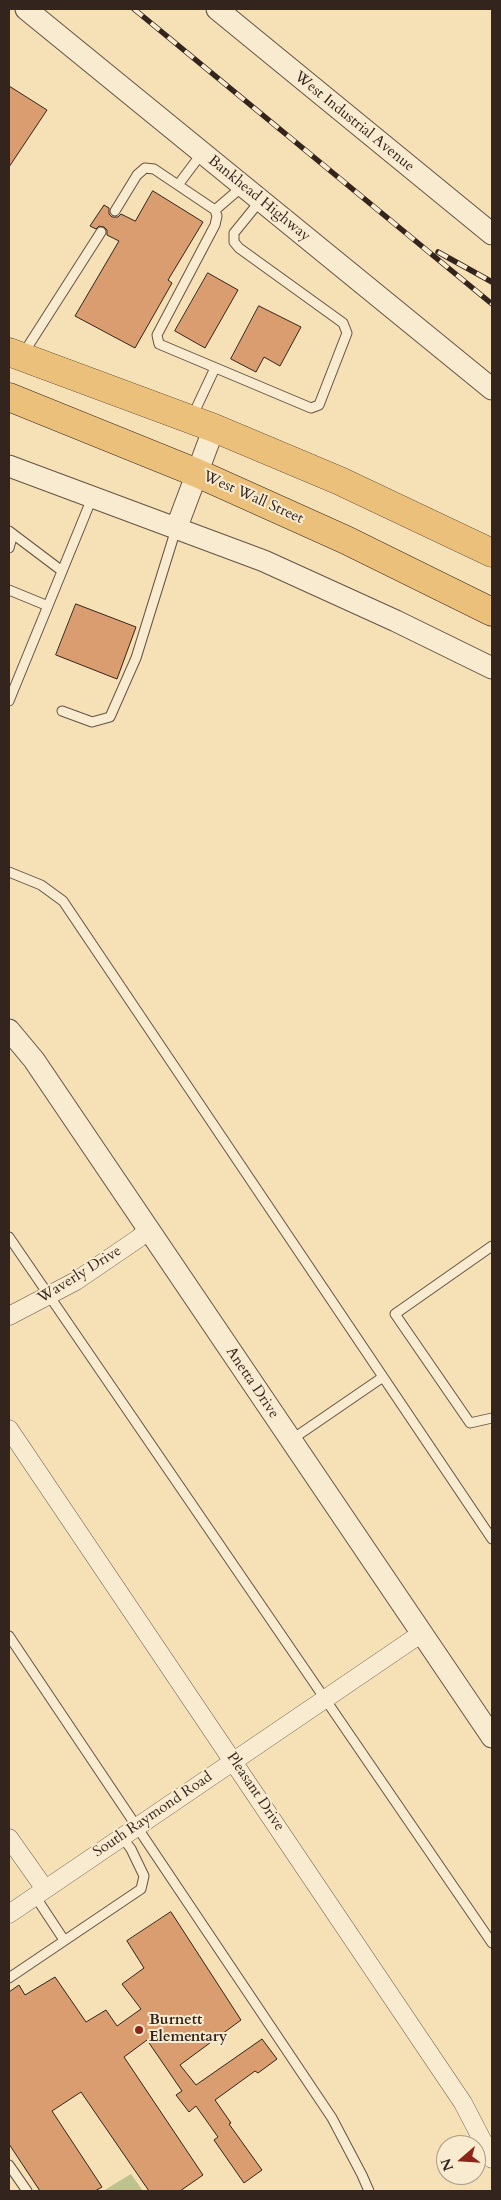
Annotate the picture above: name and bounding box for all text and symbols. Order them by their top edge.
street label: West Industrial Avenue [290,68,418,176]
street label: Bankhead Highway [204,152,314,246]
street label: West Wall Street [200,468,306,528]
street label: Waverly Drive [35,1242,125,1308]
street label: Anetta Drive [222,1344,282,1422]
street label: Pleasant Drive [222,1749,288,1835]
street label: South Raymond Road [90,1768,216,1862]
place label: Burnett Elementary [149,2012,227,2047]
marker: Burnett Elementary [133,2024,145,2036]
north arrow [436,2135,486,2185]
text: N [436,2156,458,2174]

